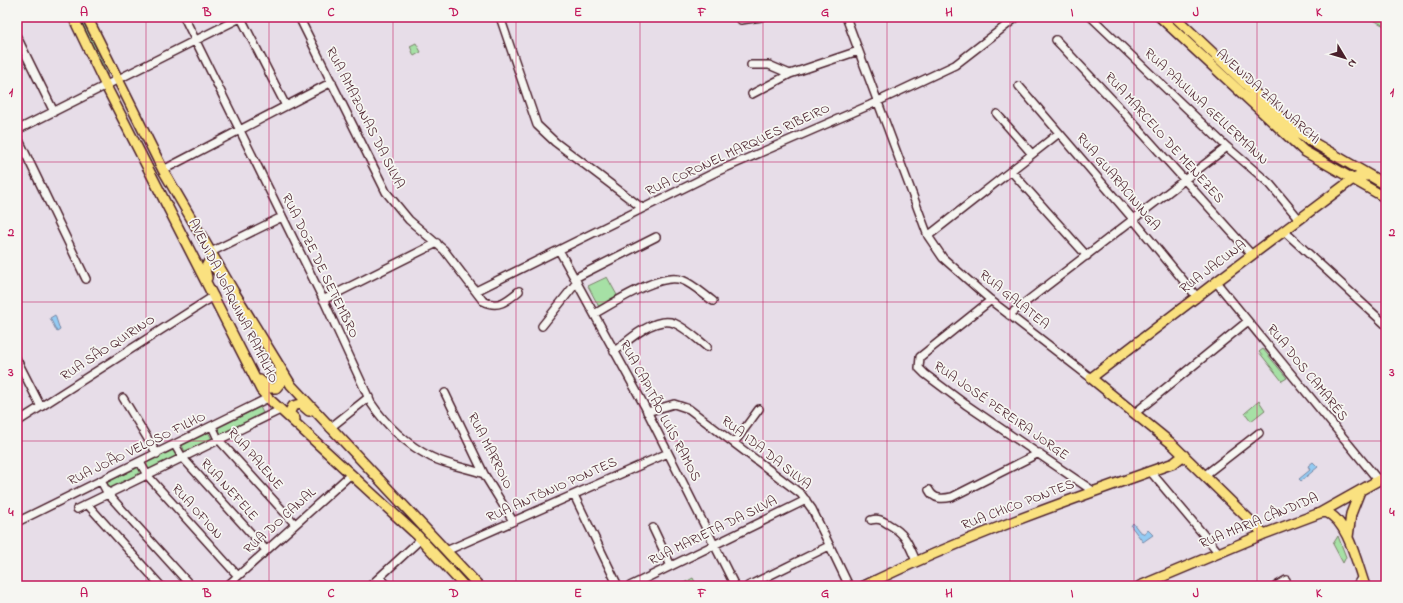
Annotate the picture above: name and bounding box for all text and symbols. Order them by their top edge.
text: A [80,3,88,22]
text: B [202,3,212,22]
text: C [327,3,335,22]
text: D [448,3,459,22]
text: E [574,3,582,22]
text: F [697,3,707,22]
text: G [821,3,829,22]
text: H [945,3,953,22]
text: I [1070,3,1074,22]
text: J [1193,3,1199,22]
text: K [1316,3,1323,22]
north arrow [1325,38,1365,78]
street label: RUA AMAZONAS DA SILVA [320,43,410,193]
street label: RUA PAULINA GELLERMANN [1139,44,1273,170]
street label: AVENIDA ZAKI NARCHI [1211,44,1325,150]
text: N [1343,56,1361,71]
street label: RUA MARCELO DE MENEZES [1099,68,1229,208]
text: 1 [9,83,14,102]
text: 1 [1390,83,1395,102]
street label: RUA CORONEL MARQUES RIBEIRO [642,98,834,202]
street label: RUA GUARACININGA [1071,129,1165,235]
street label: RUA DOZE DE SETEMBRO [276,190,364,342]
street label: AVENIDA JOAQUINA RAMALHO [182,215,284,387]
text: 2 [7,223,15,242]
text: 2 [1388,223,1396,242]
street label: RUA JACUNA [1175,235,1251,299]
street label: RUA GALATEA [974,265,1054,335]
street label: RUA SÃO QUIRINO [57,309,159,387]
street label: RUA DOS CAMARÉS [1261,320,1353,426]
street label: RUA CAPITÃO LUÍS RAMOS [614,337,706,485]
street label: RUA JOSÉ PEREIRA JORGE [929,356,1073,466]
text: 3 [7,363,14,382]
text: 3 [1388,363,1395,382]
street label: RUA JOÃO VELOSO FILHO [64,406,210,492]
street label: RUA MARROIO [462,409,518,493]
street label: RUA IDA DA SILVA [716,411,816,495]
street label: RUA PALENE [222,423,288,495]
street label: RUA ANTÔNIO PONTES [483,452,621,528]
street label: RUA NEFELE [195,454,263,526]
street label: RUA CHICO PONTES [959,474,1077,536]
street label: RUA OFION [166,479,228,545]
street label: RUA DO CANAL [239,482,322,559]
street label: RUA MARIA CÂNDIDA [1196,487,1322,554]
street label: RUA MARIETA DA SILVA [645,491,781,571]
text: 4 [7,503,14,522]
text: 4 [1388,503,1395,522]
text: A [80,584,88,603]
text: B [202,584,212,603]
text: C [327,584,335,603]
text: D [448,584,459,603]
text: E [574,584,582,603]
text: F [697,584,707,603]
text: G [821,584,829,603]
text: H [945,584,953,603]
text: I [1070,584,1074,603]
text: J [1193,584,1199,603]
text: K [1316,584,1323,603]

